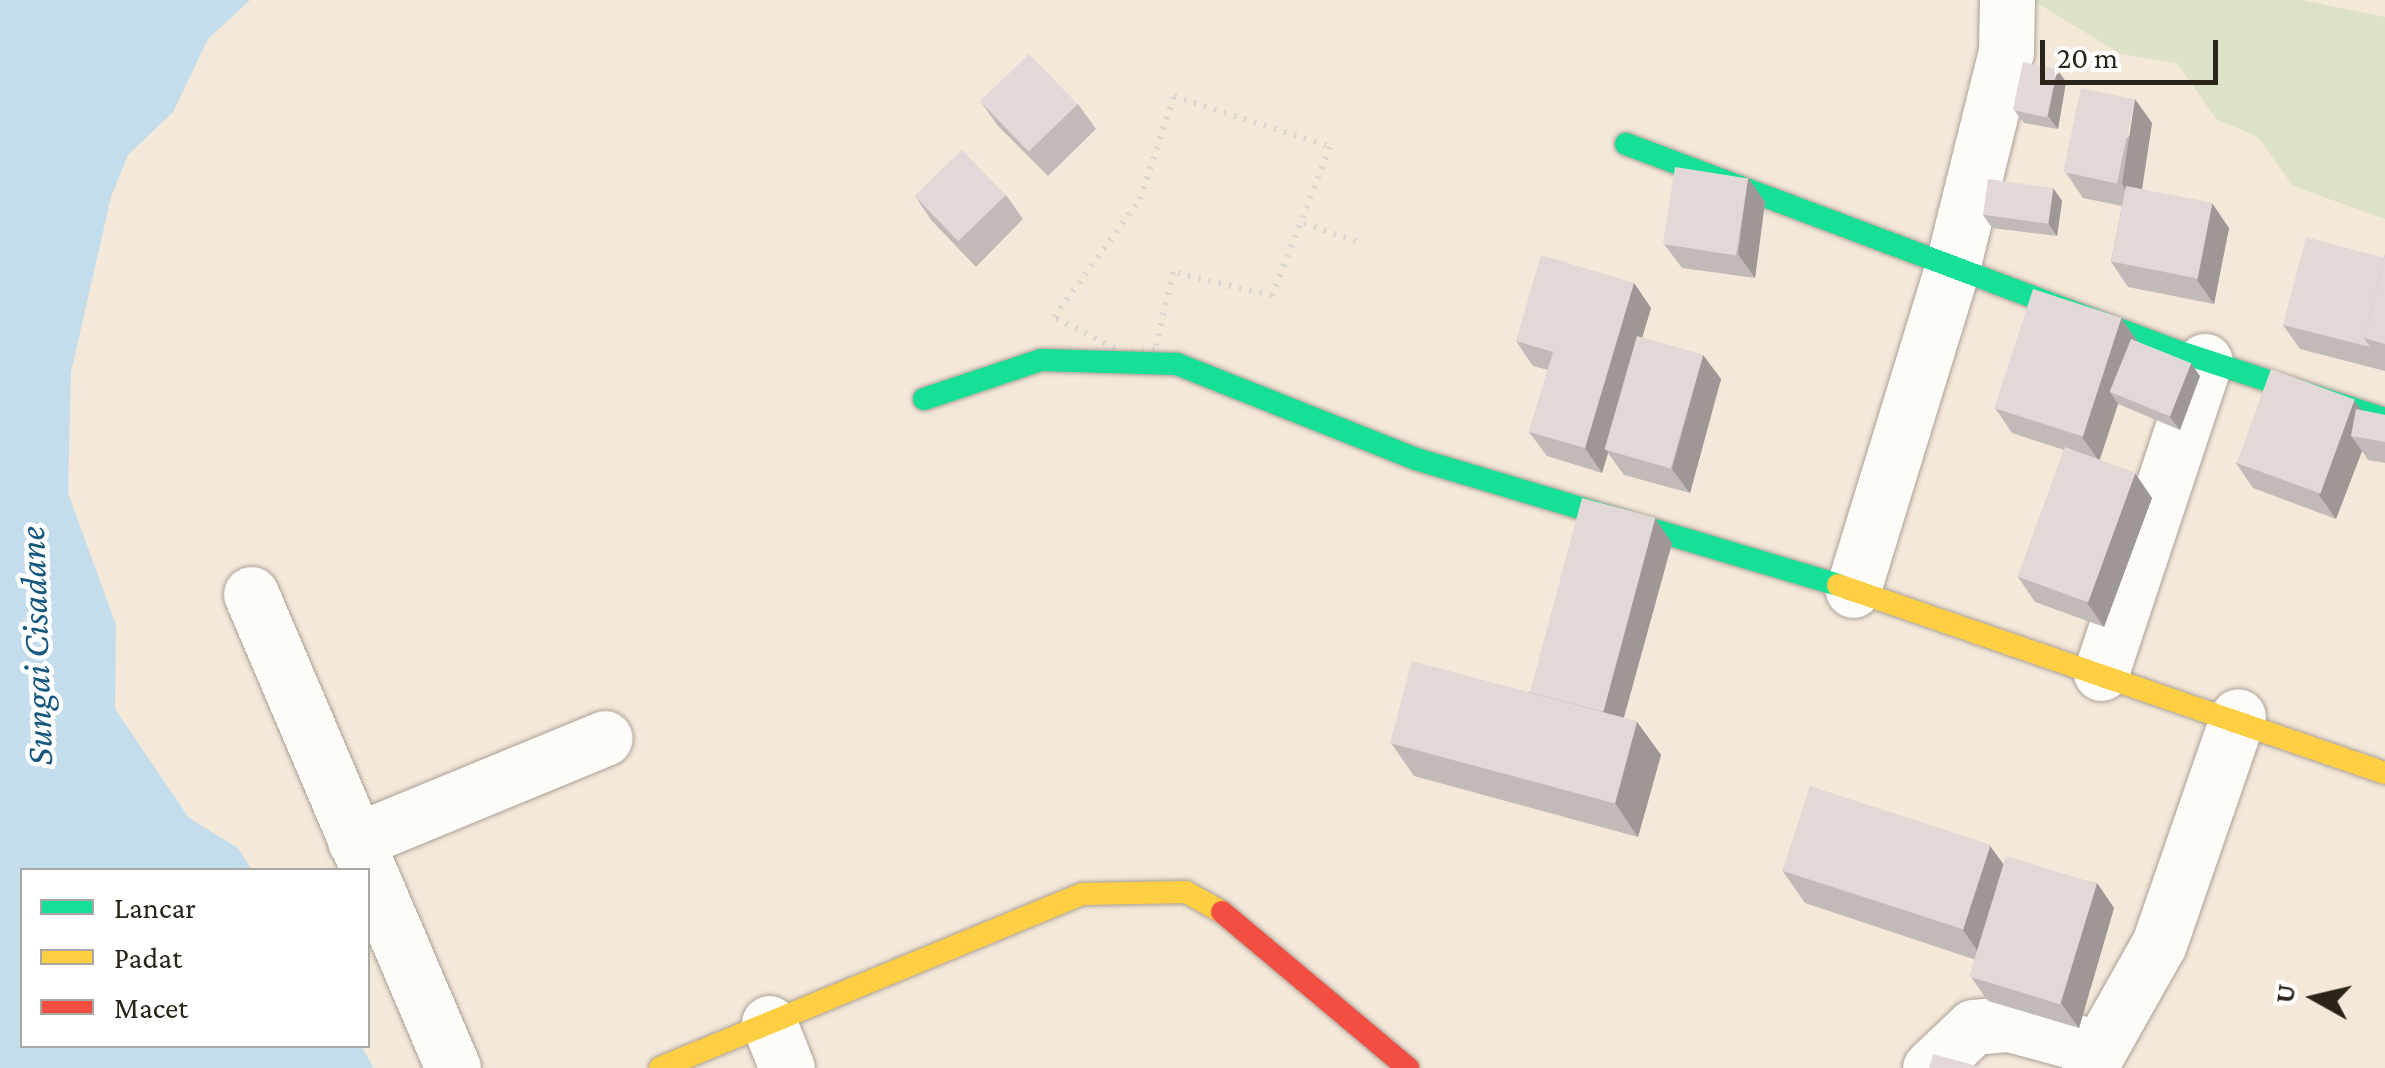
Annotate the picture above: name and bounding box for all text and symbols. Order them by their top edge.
scale bar [2045,20,2222,82]
text: 20 m [2057,41,2118,74]
water label: Sungai Cisadane [9,526,63,766]
legend [20,868,370,1048]
text: Lancar [114,891,196,924]
text: Padat [114,941,182,974]
north arrow [2265,948,2365,1048]
text: U [2268,982,2301,1005]
text: Macet [114,991,188,1024]

